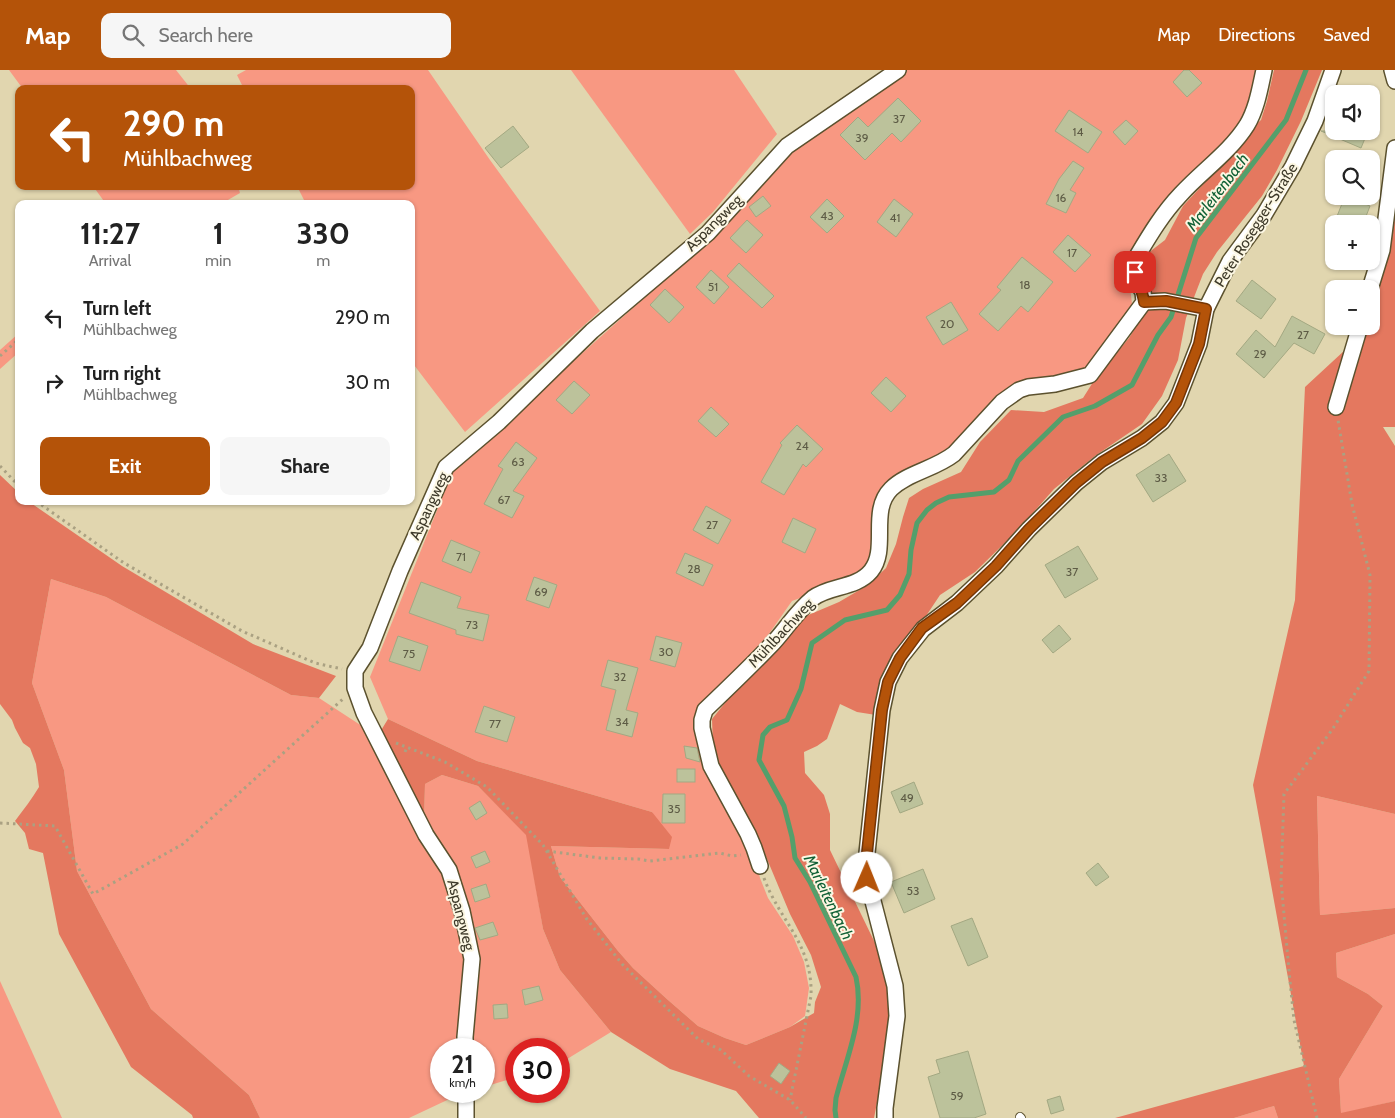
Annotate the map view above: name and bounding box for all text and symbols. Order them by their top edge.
search box [101,13,451,58]
text: Map [25,21,71,50]
icon: search [119,21,147,49]
text: Search here [159,24,253,47]
text: Map [1157,24,1190,46]
text: Directions [1218,24,1295,46]
text: Saved [1323,24,1370,46]
map controls [1325,85,1380,335]
button: sound [1325,85,1380,140]
text: 290 m [123,102,224,145]
icon: left [40,105,105,170]
house number: 37 [893,111,905,126]
house number: 14 [1073,124,1083,139]
house number: 39 [855,130,869,145]
text: Mühlbachweg [123,145,252,172]
water label: Marleitenbach [1182,150,1253,236]
button: search [1325,150,1380,205]
street label: Peter Rosegger-Straße [1211,159,1302,290]
house number: 16 [1056,190,1067,205]
street label: Aspangweg [682,191,746,255]
house number: 43 [820,208,834,223]
house number: 41 [890,210,900,225]
text: 11:27 [80,215,140,252]
text: 1 [213,215,224,252]
text: 330 [296,215,350,252]
button: + [1325,215,1380,270]
house number: 17 [1067,245,1077,260]
text: Arrival [89,251,131,270]
text: min [205,251,231,270]
text: m [316,251,330,270]
pin [1114,251,1156,293]
icon: arrive [1121,258,1149,286]
house number: 18 [1019,277,1031,292]
house number: 51 [708,279,718,294]
button: − [1325,280,1380,335]
text: Turn left [83,297,151,320]
icon: left [40,304,68,332]
text: 290 m [335,306,390,329]
house number: 20 [940,316,954,331]
text: Mühlbachweg [83,320,177,339]
house number: 27 [1297,327,1309,342]
house number: 29 [1253,346,1267,361]
text: Turn right [83,362,161,385]
icon: right [40,369,68,397]
text: 30 m [346,371,390,394]
text: Mühlbachweg [83,385,177,404]
button: Exit [40,437,210,495]
button: Share [220,437,390,495]
house number: 24 [795,438,809,453]
house number: 63 [511,454,525,469]
street label: Aspangweg [405,469,453,543]
house number: 33 [1155,470,1167,485]
house number: 67 [498,492,510,507]
house number: 27 [706,517,718,532]
house number: 71 [456,549,466,564]
house number: 28 [687,561,701,576]
house number: 37 [1066,564,1078,579]
house number: 69 [534,584,548,599]
street label: Mühlbachweg [744,594,818,671]
house number: 73 [466,617,478,632]
house number: 30 [659,644,673,659]
house number: 75 [403,646,415,661]
house number: 32 [614,669,626,684]
house number: 34 [615,714,629,729]
house number: 77 [489,716,501,731]
house number: 49 [900,790,914,805]
house number: 35 [668,801,680,816]
water label: Marleitenbach [799,851,857,943]
position arrow [840,851,892,903]
street label: Aspangweg [443,877,479,953]
house number: 53 [907,883,919,898]
speed limit sign: 30 [505,1038,570,1103]
text: 21 [451,1049,474,1079]
text: km/h [449,1075,476,1090]
house number: 59 [950,1088,964,1103]

